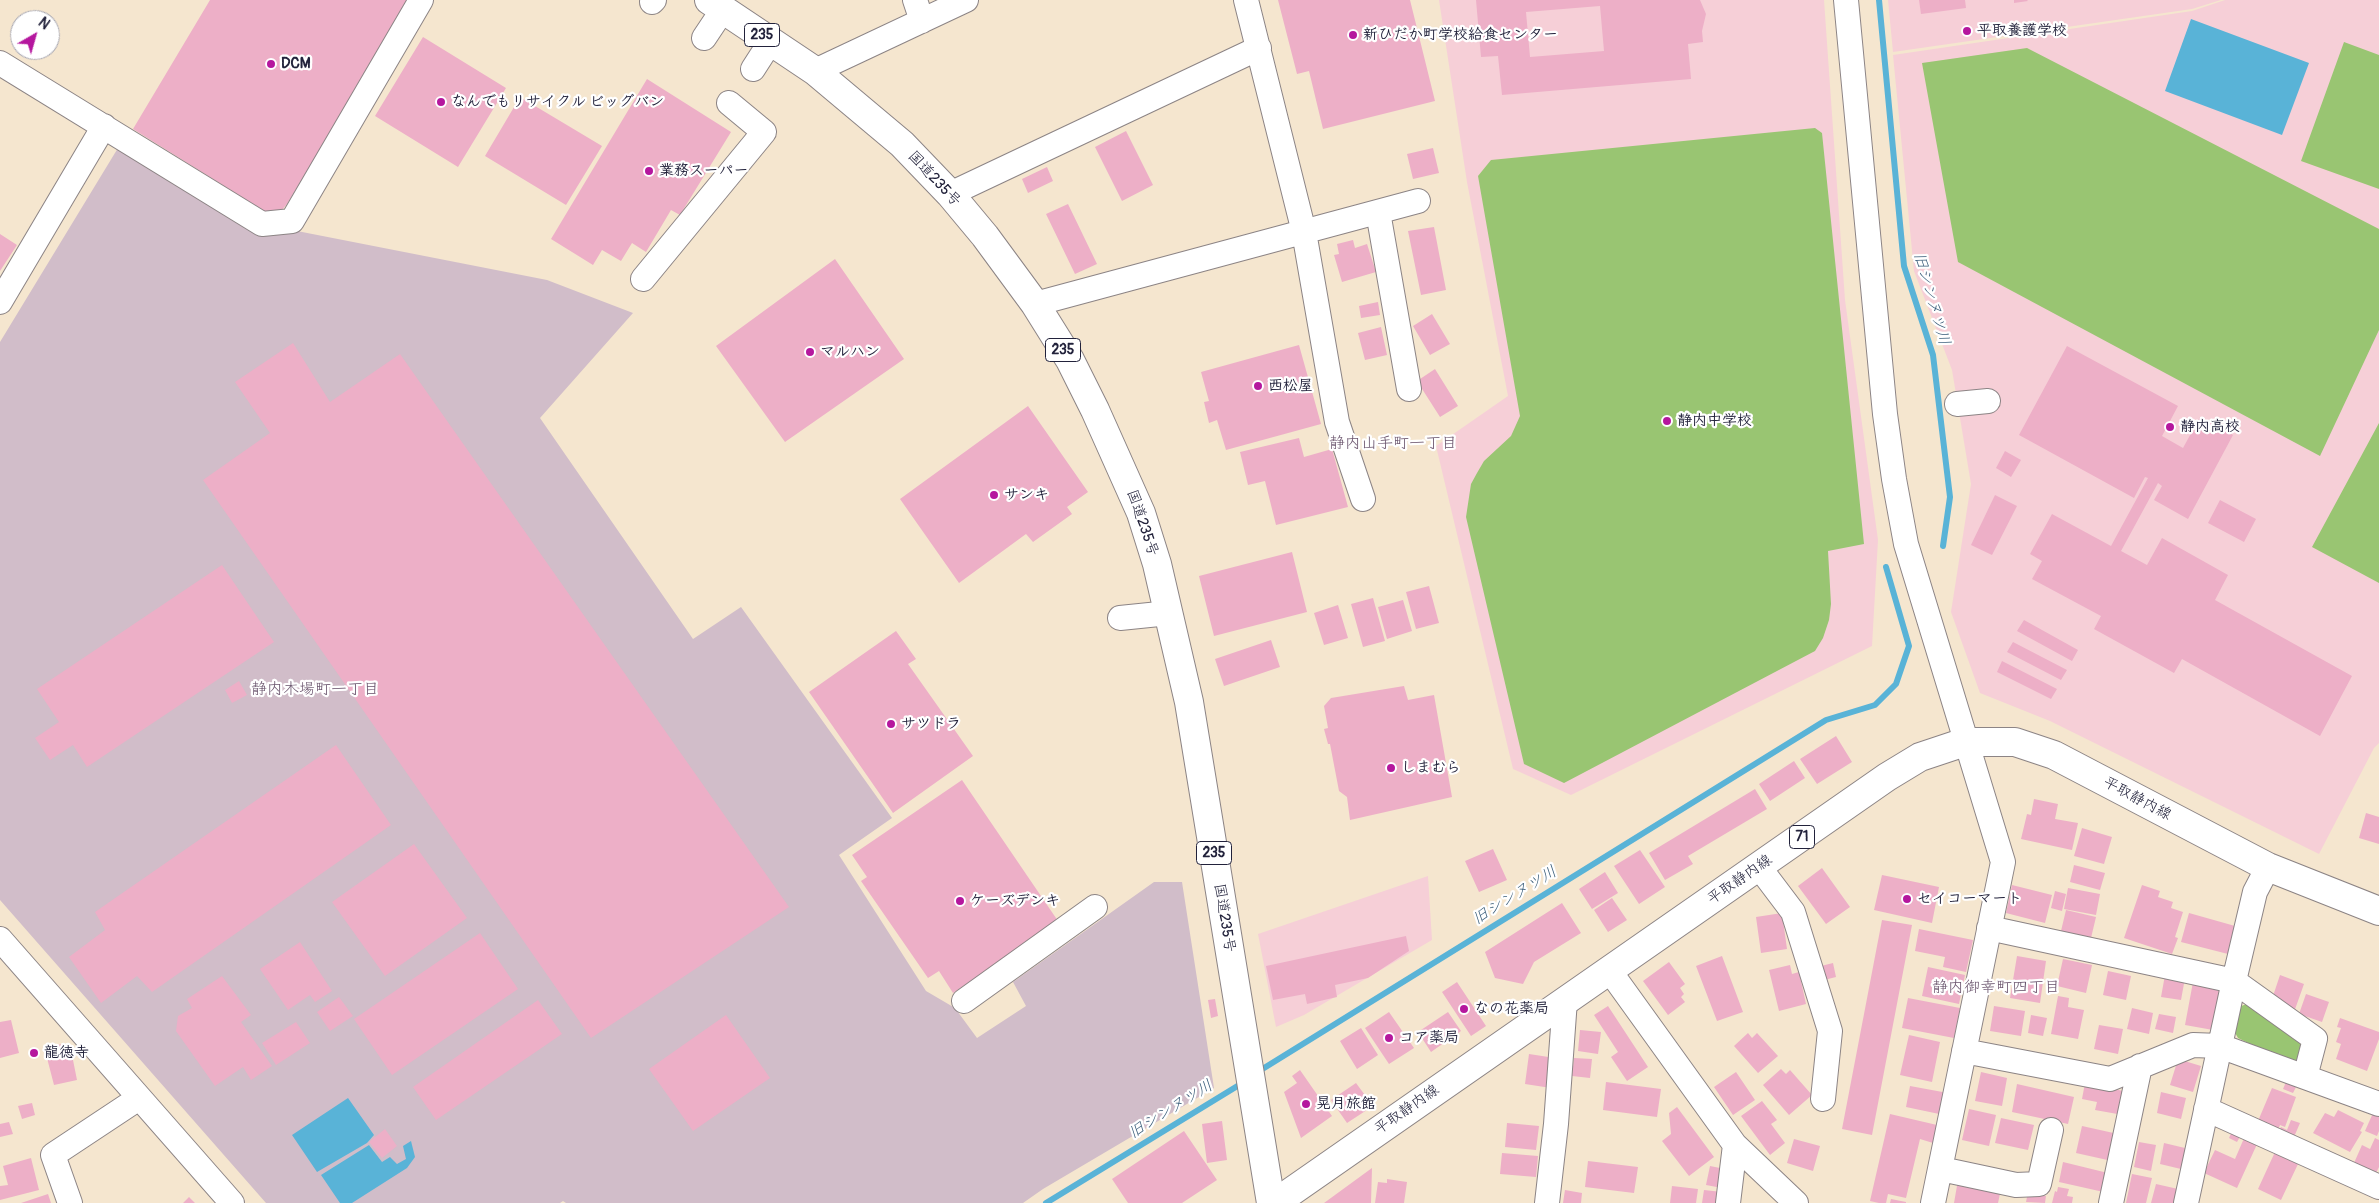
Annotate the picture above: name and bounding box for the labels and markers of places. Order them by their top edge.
place label: 平取養護学校 [1977,22,2067,40]
marker: 平取養護学校 [1961,25,1973,37]
place label: 新ひだか町学校給食センター [1363,26,1558,44]
marker: 新ひだか町学校給食センター [1347,29,1359,41]
place label: DCM [281,55,310,73]
marker: DCM [265,58,277,70]
place label: なんでもリサイクル ビッグバン [451,93,664,111]
marker: なんでもリサイクル ビッグバン [435,96,447,108]
place label: 業務スーパー [659,162,748,180]
marker: 業務スーパー [643,165,655,177]
place label: マルハン [820,343,880,361]
marker: マルハン [804,346,816,358]
place label: 西松屋 [1268,377,1313,395]
marker: 西松屋 [1252,380,1264,392]
place label: 静内中学校 [1677,412,1752,430]
marker: 静内中学校 [1661,415,1673,427]
place label: 静内高校 [2180,418,2240,436]
marker: 静内高校 [2164,421,2176,433]
place label: サンキ [1004,486,1049,504]
marker: サンキ [988,489,1000,501]
place label: サツドラ [901,715,961,733]
marker: サツドラ [885,718,897,730]
place label: しまむら [1401,759,1461,777]
marker: しまむら [1385,762,1397,774]
place label: セイコーマート [1917,890,2022,908]
place label: ケーズデンキ [970,892,1060,910]
marker: セイコーマート [1901,893,1913,905]
marker: ケーズデンキ [954,895,966,907]
place label: なの花薬局 [1474,1000,1549,1018]
marker: なの花薬局 [1458,1003,1470,1015]
place label: コア薬局 [1399,1029,1459,1047]
marker: コア薬局 [1383,1032,1395,1044]
place label: 龍徳寺 [44,1044,89,1062]
marker: 龍徳寺 [28,1047,40,1059]
place label: 晃月旅館 [1316,1095,1376,1113]
marker: 晃月旅館 [1300,1098,1312,1110]

